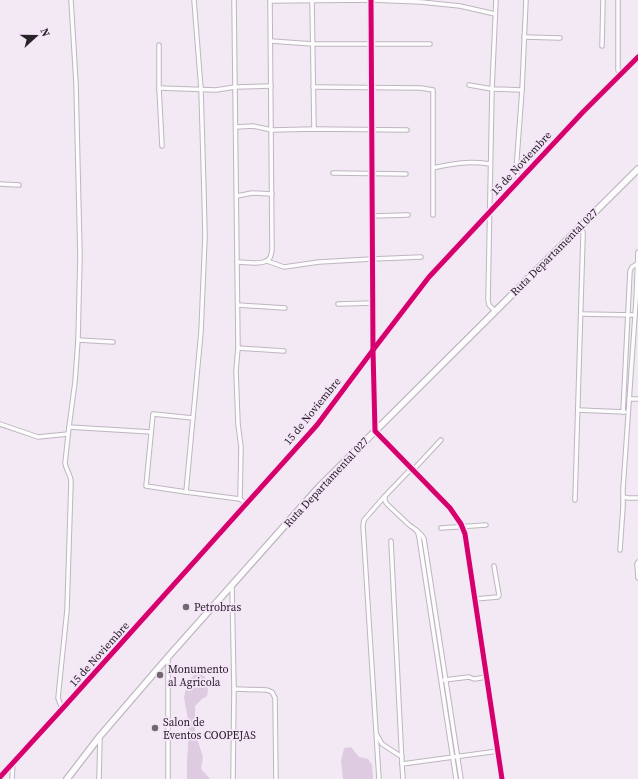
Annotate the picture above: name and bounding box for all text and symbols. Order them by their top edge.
north arrow [16,16,56,56]
text: N [36,26,53,39]
street label: 15 de Noviembre [488,128,555,199]
street label: Ruta Departamental 027 [507,205,602,299]
street label: 15 de Noviembre [280,374,345,448]
street label: Ruta Departamental 027 [281,434,372,531]
place label: Petrobras [194,600,241,615]
marker: Petrobras [181,602,191,612]
street label: 15 de Noviembre [66,618,133,690]
place label: Monumento al Agricola [168,662,229,690]
marker: Monumento al Agricola [155,670,165,680]
place label: Salon de Eventos COOPEJAS [163,715,256,743]
marker: Salon de Eventos COOPEJAS [150,723,160,733]

